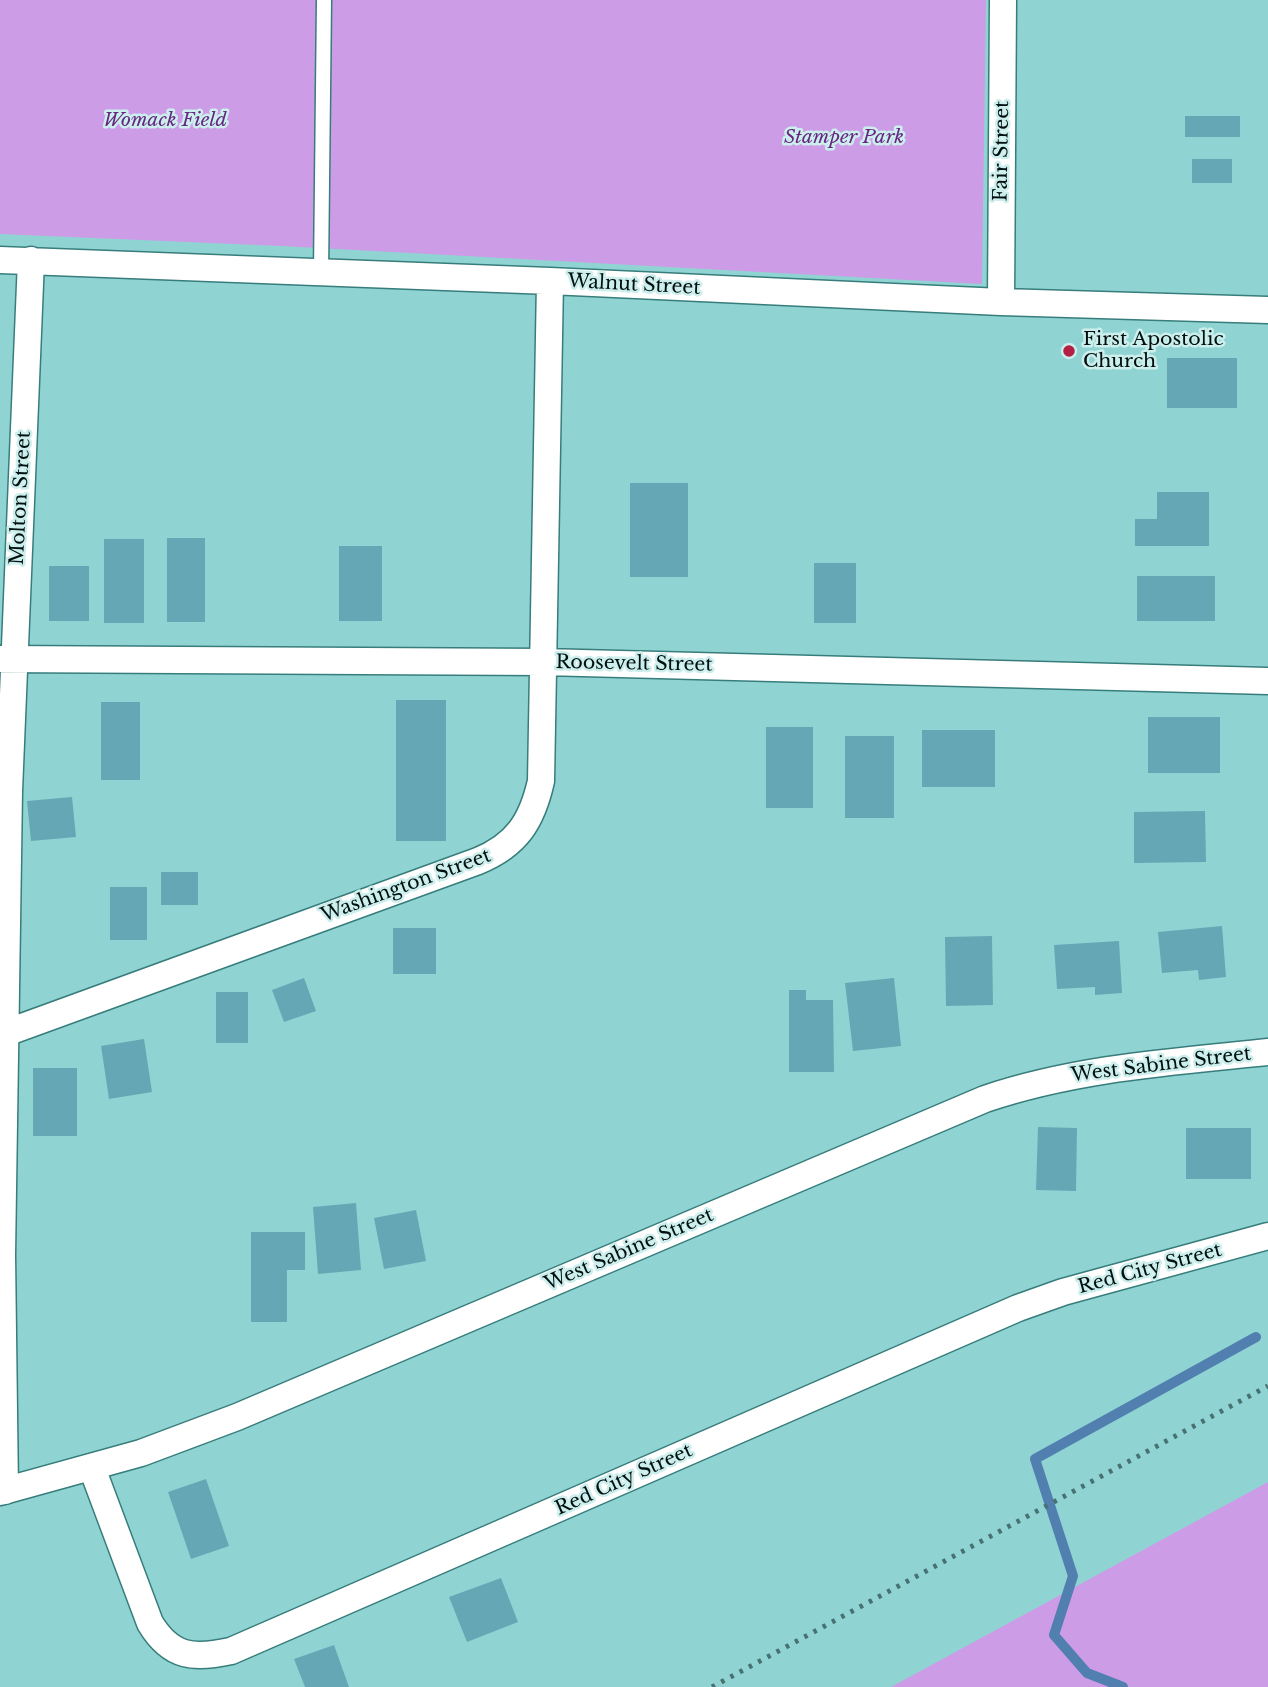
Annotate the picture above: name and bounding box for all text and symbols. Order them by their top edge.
street label: Fair Street [990,100,1014,202]
park label: Womack Field [103,110,227,132]
park label: Stamper Park [784,127,904,149]
street label: Walnut Street [567,270,701,300]
place label: First Apostolic Church [1083,329,1224,373]
marker: First Apostolic Church [1061,343,1077,359]
street label: Molton Street [6,430,36,566]
street label: Roosevelt Street [555,651,713,677]
street label: Washington Street [318,845,494,927]
street label: West Sabine Street [1070,1043,1252,1087]
street label: West Sabine Street [541,1204,717,1296]
street label: Red City Street [1076,1239,1224,1299]
street label: Red City Street [552,1440,696,1520]

